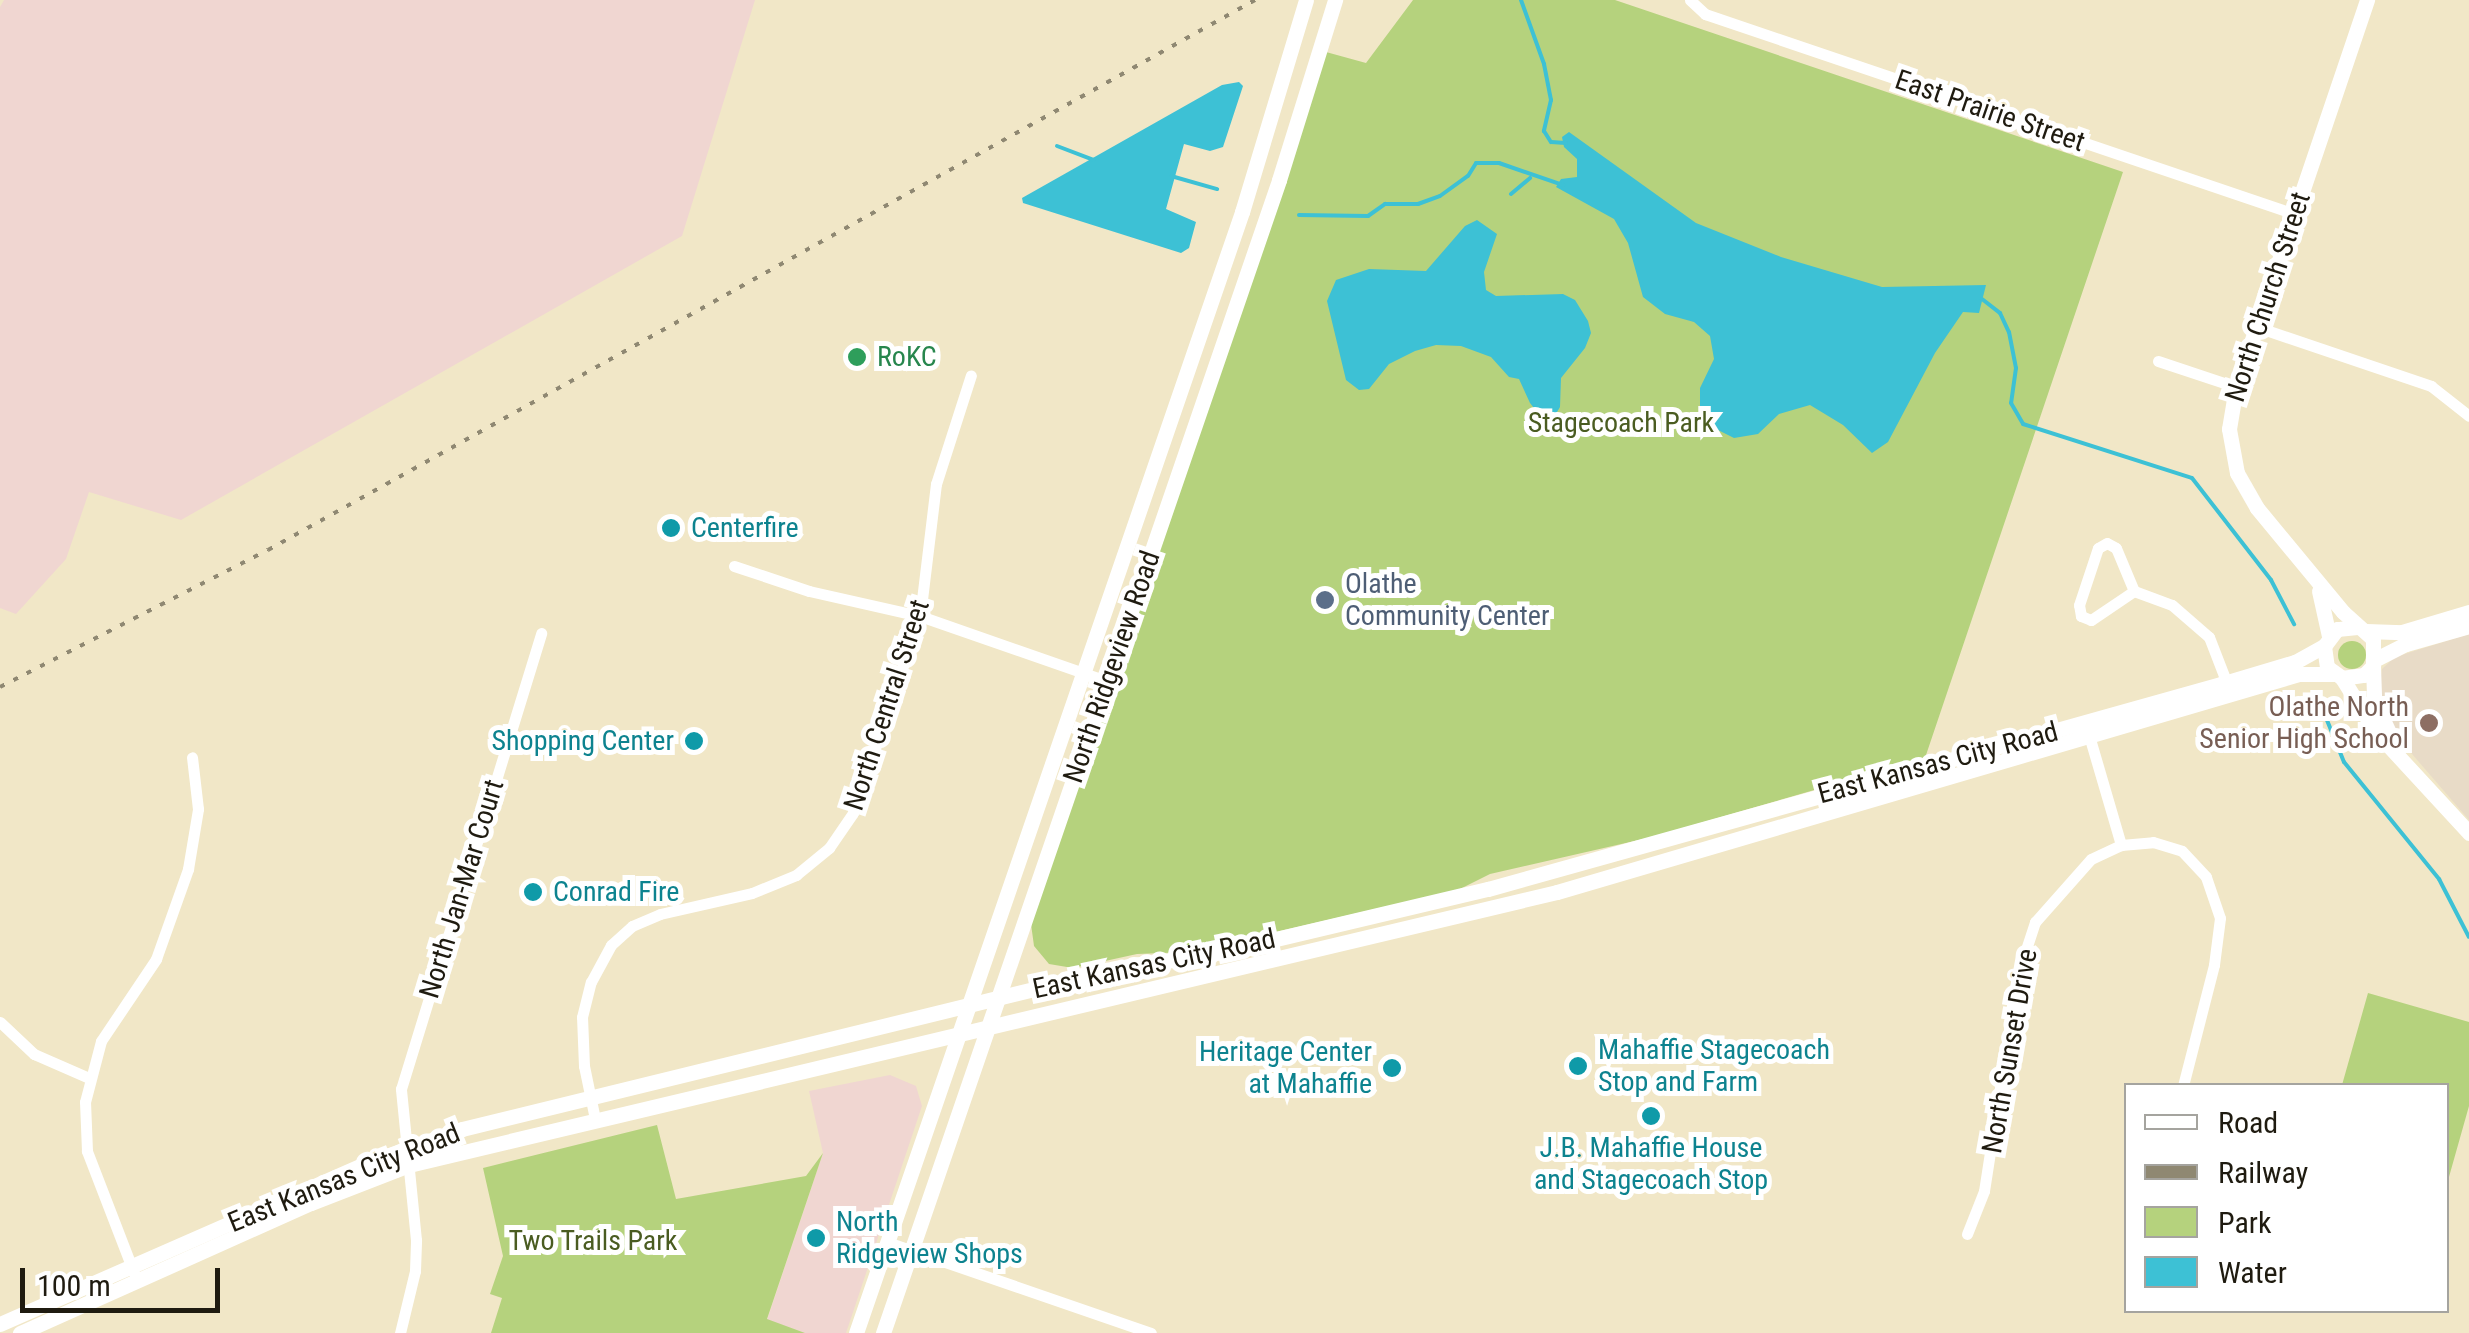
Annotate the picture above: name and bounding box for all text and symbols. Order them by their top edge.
street label: East Prairie Street [1891,63,2089,159]
street label: North Church Street [2218,188,2318,406]
place label: RoKC [877,340,937,374]
marker: RoKC [846,346,868,368]
park label: Stagecoach Park [1528,406,1714,440]
place label: Centerfire [691,511,799,545]
marker: Centerfire [660,517,682,539]
street label: North Ridgeview Road [1057,547,1167,787]
place label: Olathe Community Center [1345,567,1549,633]
marker: Olathe Community Center [1314,589,1336,611]
street label: North Central Street [837,595,937,815]
place label: Olathe North Senior High School [2199,690,2409,756]
marker: Olathe North Senior High School [2418,712,2440,734]
street label: East Kansas City Road [1814,715,2062,811]
place label: Shopping Center [492,724,674,758]
marker: Shopping Center [683,730,705,752]
street label: North Jan-Mar Court [413,776,511,1002]
place label: Conrad Fire [553,875,679,909]
marker: Conrad Fire [522,881,544,903]
street label: East Kansas City Road [1030,922,1278,1006]
street label: North Sunset Drive [1975,946,2045,1156]
place label: Mahaffie Stagecoach Stop and Farm [1598,1033,1830,1099]
place label: Heritage Center at Mahaffie [1199,1035,1372,1101]
marker: Mahaffie Stagecoach Stop and Farm [1567,1055,1589,1077]
marker: Heritage Center at Mahaffie [1381,1057,1403,1079]
legend [2124,1083,2449,1313]
marker: J.B. Mahaffie House and Stagecoach Stop [1640,1105,1662,1127]
text: Road [2218,1105,2278,1140]
street label: East Kansas City Road [223,1116,465,1240]
place label: J.B. Mahaffie House and Stagecoach Stop [1534,1131,1768,1197]
text: Railway [2218,1155,2308,1190]
place label: North Ridgeview Shops [836,1205,1023,1271]
text: Park [2218,1205,2272,1240]
park label: Two Trails Park [508,1224,678,1258]
marker: North Ridgeview Shops [805,1227,827,1249]
scale bar [25,1248,225,1310]
text: Water [2218,1255,2287,1290]
text: 100 m [37,1268,111,1303]

